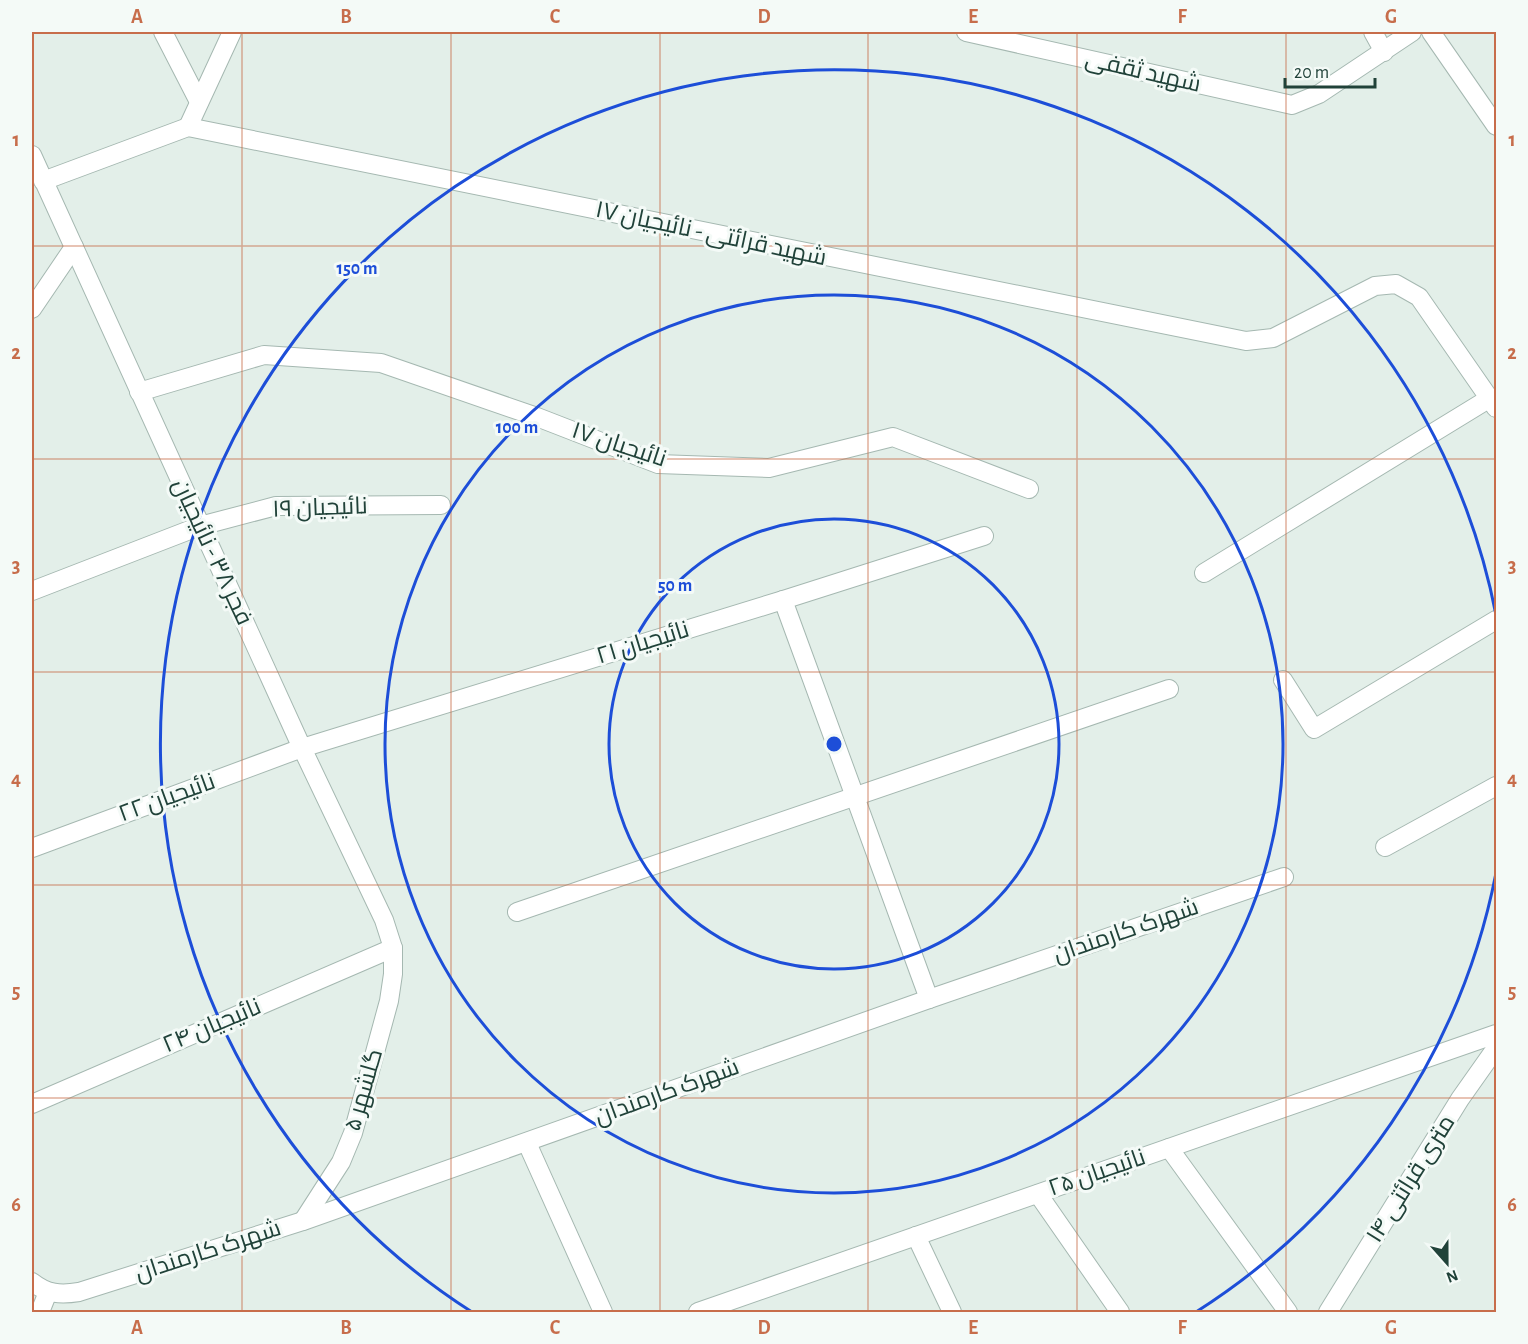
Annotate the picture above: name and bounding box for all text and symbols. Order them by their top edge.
text: A [131,7,143,27]
text: B [340,7,352,27]
text: C [550,7,561,27]
text: D [757,7,771,27]
text: E [968,7,978,27]
text: F [1177,7,1187,27]
text: G [1385,7,1397,27]
street label: شهید ثقفی [1083,46,1203,98]
scale bar [1285,51,1375,89]
text: 20 m [1294,64,1329,82]
text: 1 [12,130,20,150]
text: 1 [1508,130,1516,150]
street label: شهید قرائتی - نائیجیان ۱۷ [593,197,829,271]
text: 150 m [337,260,377,278]
text: 2 [11,343,21,363]
text: 2 [1507,343,1517,363]
street label: نائیجیان ۱۷ [568,418,669,472]
text: 100 m [496,419,538,437]
street label: فجر ۳۸ - نائیجیان [167,475,256,629]
street label: نائیجیان ۱۹ [272,494,368,523]
text: 3 [12,556,20,576]
text: 3 [1508,556,1516,576]
text: 50 m [658,577,692,595]
street label: نائیجیان ۲۱ [594,618,693,669]
centre of rings [824,734,844,754]
text: 4 [11,769,21,789]
street label: نائیجیان ۲۲ [116,769,219,827]
text: 4 [1507,769,1517,789]
street label: شهرک کارمندان [1050,894,1202,968]
text: 5 [12,982,20,1002]
text: 5 [1508,982,1516,1002]
street label: نائیجیان ۲۴ [159,995,265,1058]
street label: گلشهر ۵ [340,1046,388,1134]
street label: شهرک کارمندان [591,1054,743,1130]
street label: ۱۴ متری قرائتی [1362,1111,1461,1248]
street label: نائیجیان ۲۵ [1045,1145,1149,1202]
text: 6 [11,1195,21,1215]
text: 6 [1507,1195,1517,1215]
street label: شهرک کارمندان [132,1215,284,1287]
north arrow [1417,1233,1477,1293]
text: N [1444,1267,1460,1286]
text: A [131,1318,143,1338]
text: B [340,1318,352,1338]
text: C [550,1318,561,1338]
text: D [757,1318,771,1338]
text: E [968,1318,978,1338]
text: F [1177,1318,1187,1338]
text: G [1385,1318,1397,1338]

